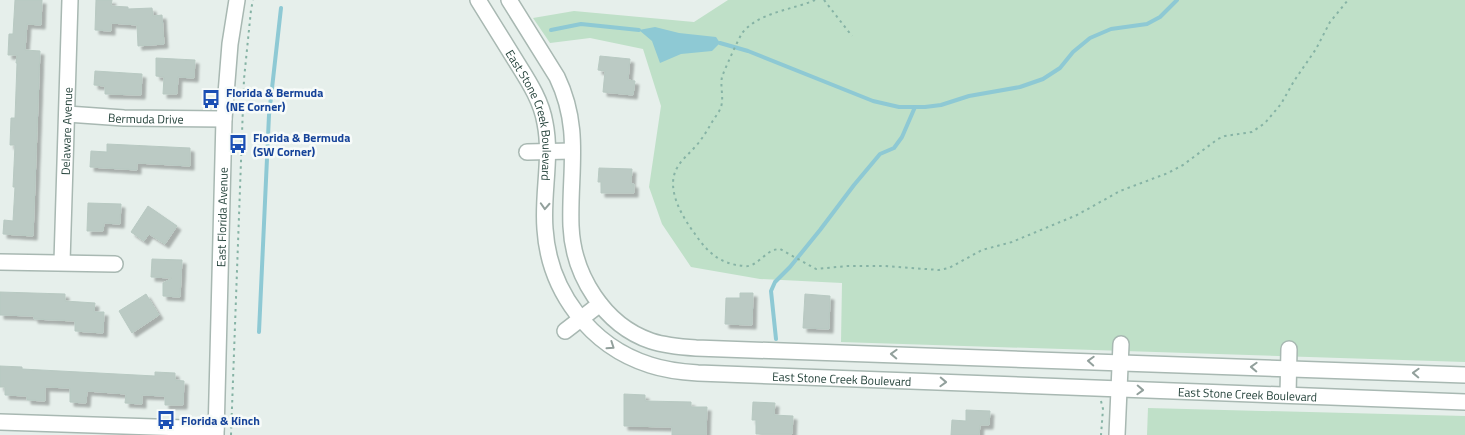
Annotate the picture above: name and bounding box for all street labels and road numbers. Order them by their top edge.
street label: East Stone Creek Boulevard [501,45,557,181]
street label: Delaware Avenue [55,87,77,175]
street label: Bermuda Drive [108,107,184,128]
street label: East Florida Avenue [211,167,232,267]
street label: East Stone Creek Boulevard [772,366,912,391]
street label: East Stone Creek Boulevard [1177,382,1317,406]

